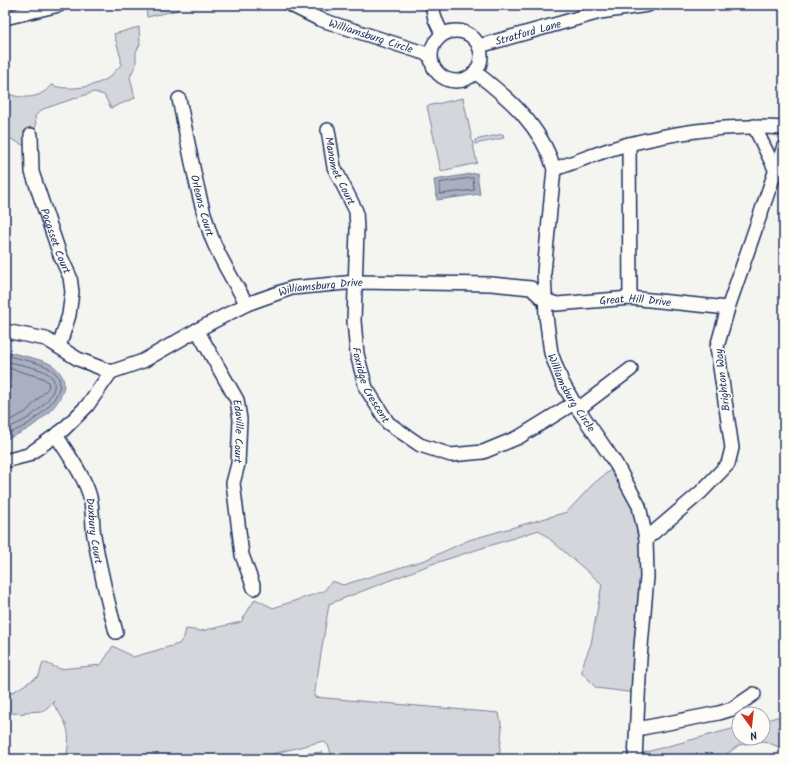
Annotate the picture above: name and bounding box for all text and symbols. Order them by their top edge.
street label: Williamsburg Circle [326,15,415,59]
street label: Stratford Lane [493,15,564,51]
street label: Manomet Court [319,136,360,209]
street label: Orleans Court [185,173,219,240]
street label: Pocasset Court [35,206,76,278]
street label: Williamsburg Drive [276,274,363,302]
street label: Great Hill Drive [599,290,672,312]
street label: Foxridge Crescent [346,347,394,428]
street label: Brighton Way [710,347,736,412]
street label: Williamsburg Circle [542,351,600,436]
street label: Edaville Court [227,398,248,464]
street label: Duxbury Court [80,497,107,566]
north arrow [731,706,771,746]
text: N [748,725,759,744]

